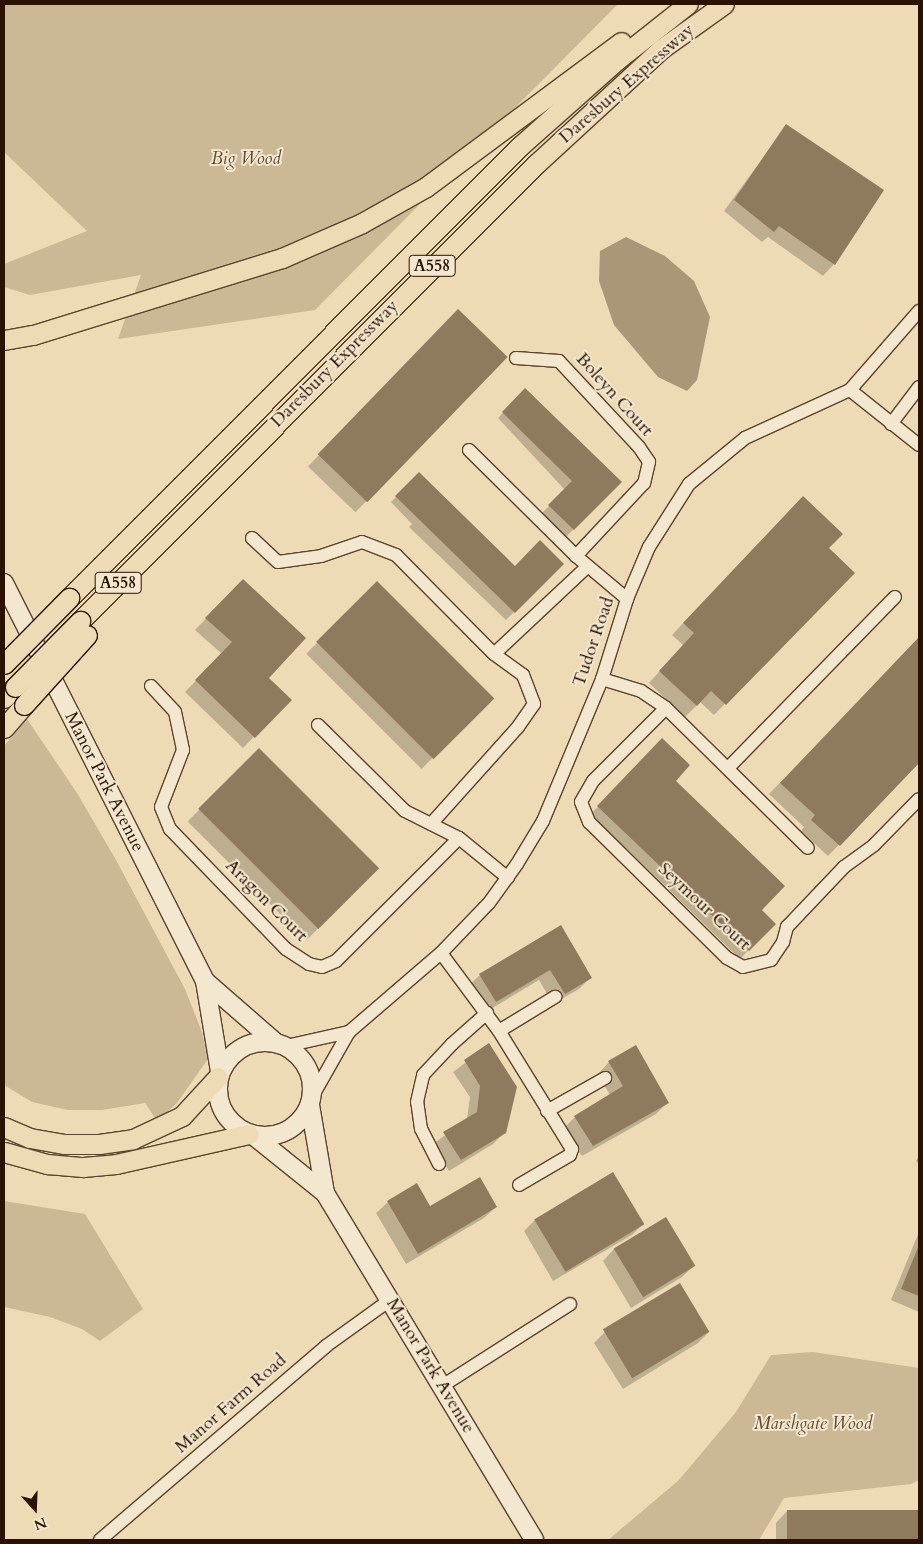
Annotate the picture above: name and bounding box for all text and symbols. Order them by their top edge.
street label: Daresbury Expressway [555,20,699,148]
park label: Big Wood [211,148,281,170]
road number: A558 [408,252,456,280]
street label: Daresbury Expressway [267,296,403,432]
street label: Boleyn Court [571,349,657,441]
road number: A558 [94,570,142,596]
street label: Tudor Road [569,594,619,690]
street label: Manor Park Avenue [59,709,149,855]
street label: Aragon Court [220,855,312,947]
street label: Seymour Court [653,859,755,955]
street label: Manor Park Avenue [381,1294,479,1438]
street label: Manor Farm Road [171,1350,291,1458]
park label: Marshgate Wood [754,1413,872,1435]
north arrow [10,1484,60,1534]
text: N [31,1513,49,1535]

